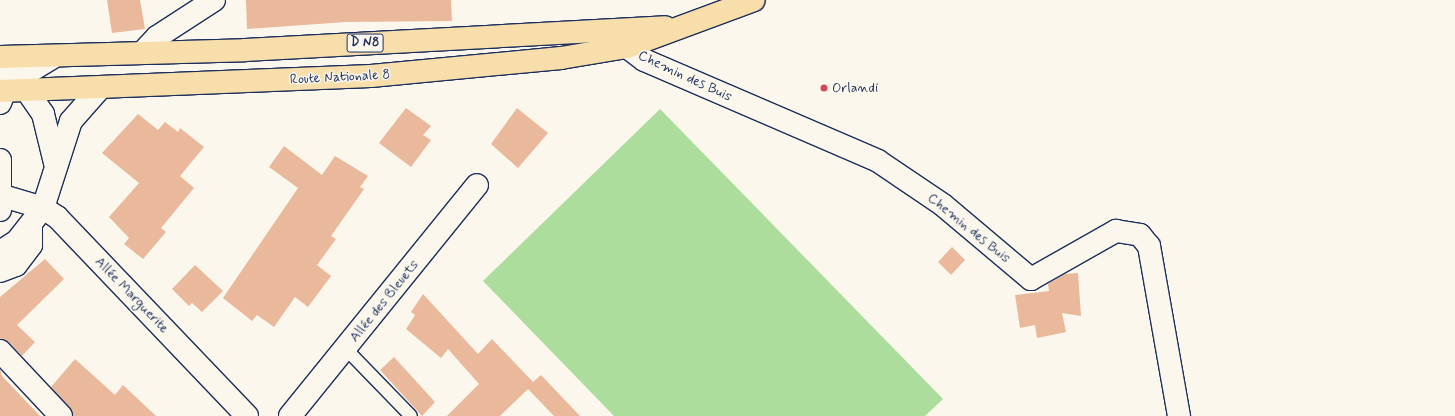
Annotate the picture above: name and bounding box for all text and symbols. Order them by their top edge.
road number: D N8 [346,32,384,54]
street label: Chemin des Buis [635,47,735,105]
street label: Route Nationale 8 [289,66,391,88]
place label: Orlandi [832,80,878,96]
marker: Orlandi [819,83,829,93]
street label: Chemin des Buis [924,189,1014,267]
street label: Allée Marguerite [92,254,172,336]
street label: Allée des Bleuets [346,257,422,345]

